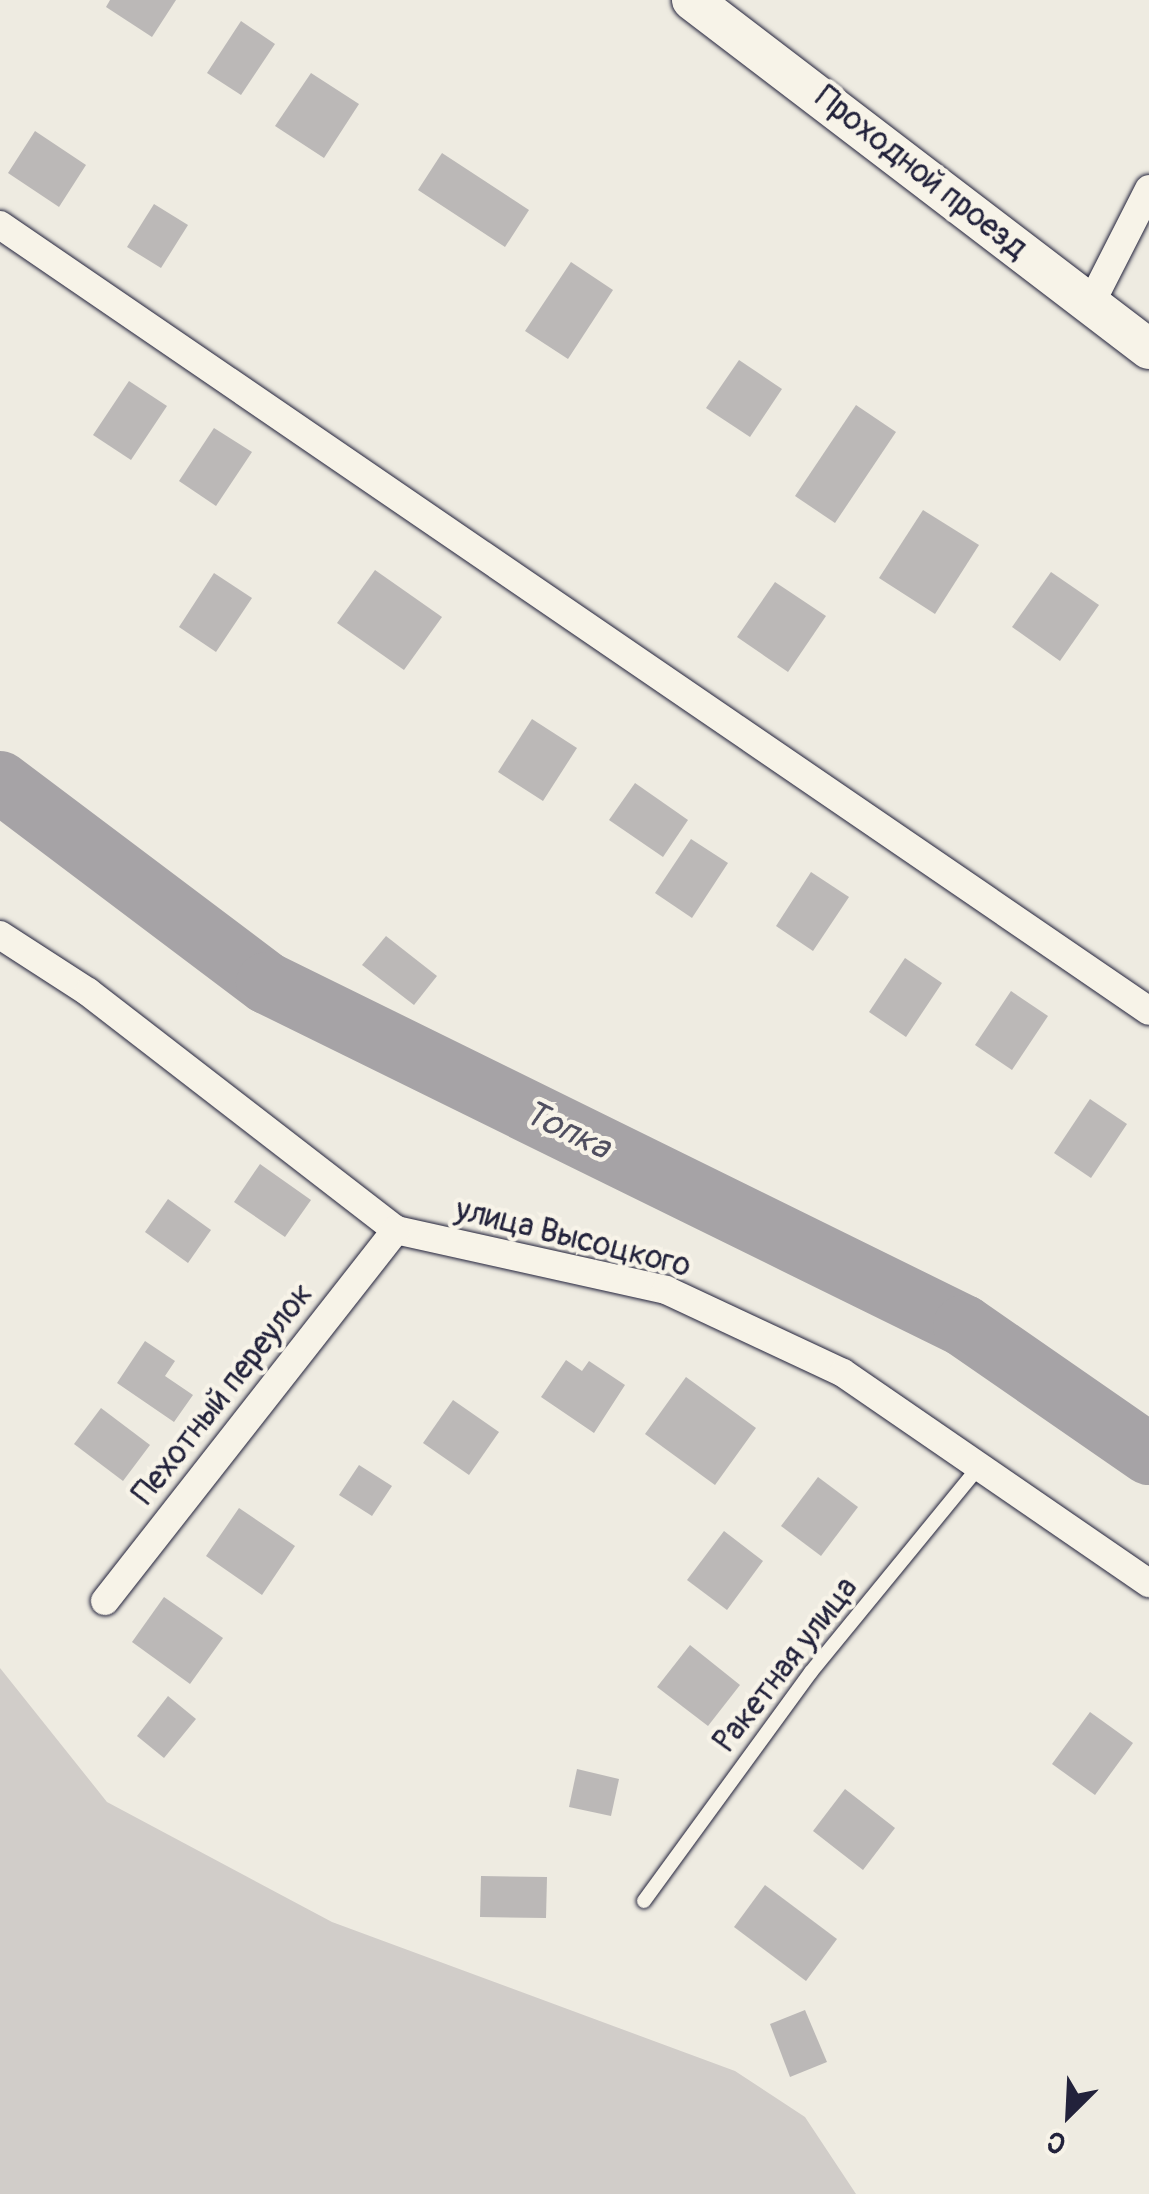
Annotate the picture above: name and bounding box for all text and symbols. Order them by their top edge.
street label: Проходной проезд [807,78,1035,268]
water label: Топка [517,1091,617,1169]
street label: улица Высоцкого [452,1190,694,1286]
street label: Пехотный переулок [125,1276,321,1512]
street label: Ракетная улица [706,1570,866,1760]
north arrow [1019,2064,1119,2164]
text: С [1042,2122,1072,2161]

